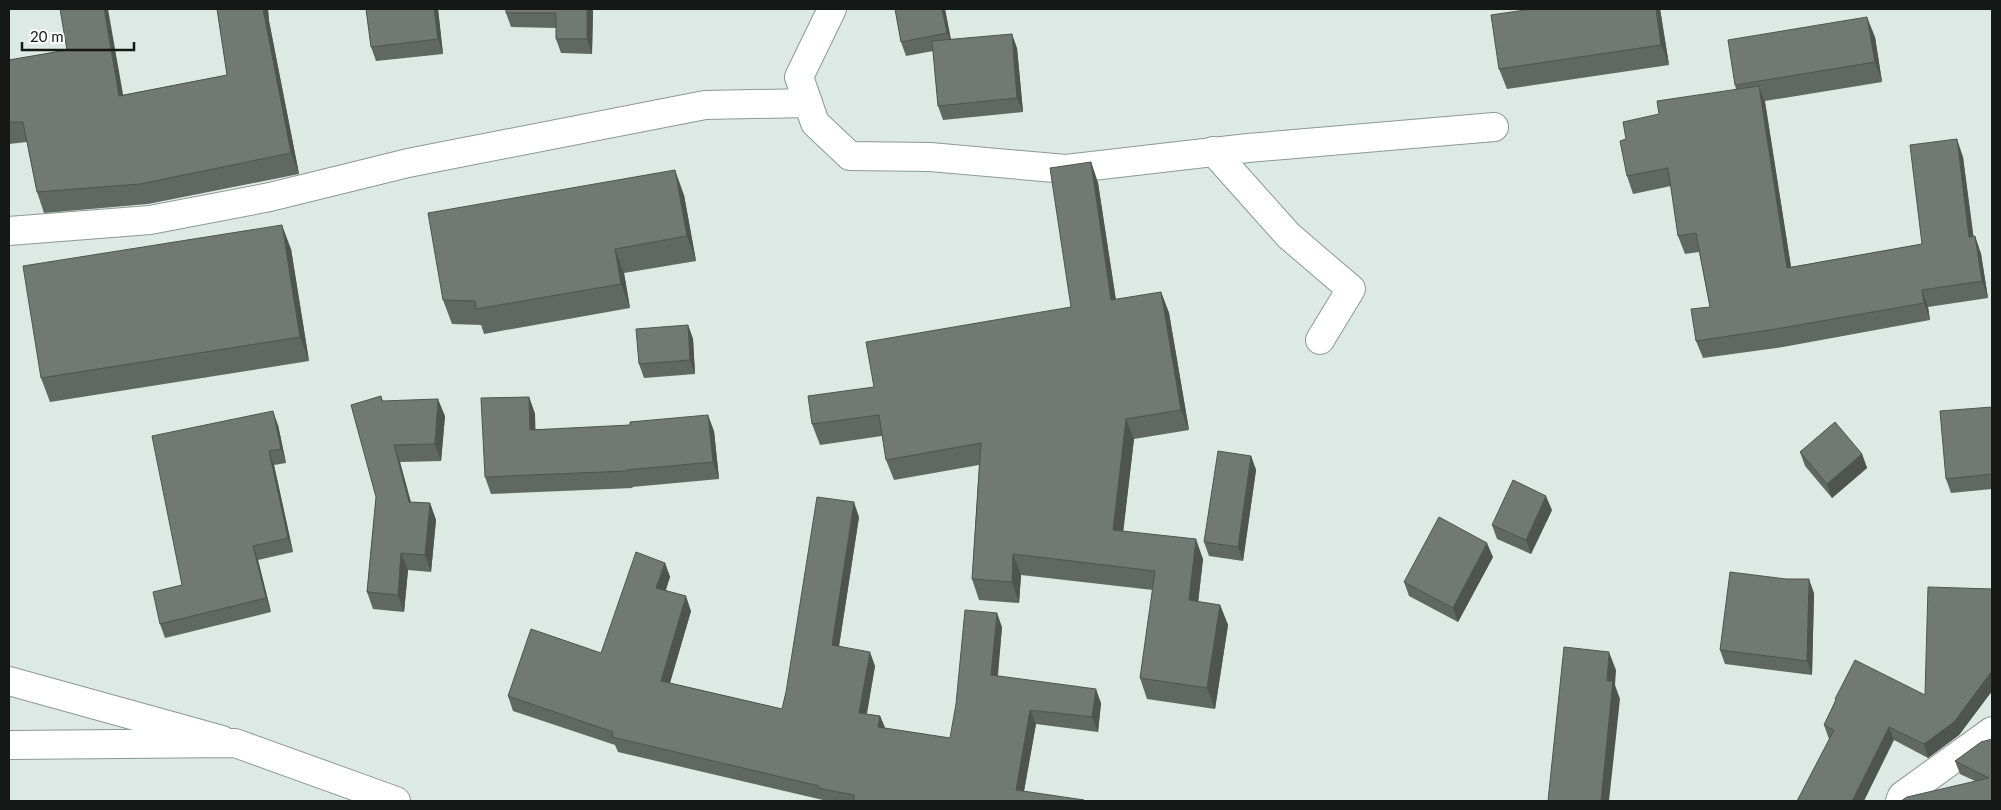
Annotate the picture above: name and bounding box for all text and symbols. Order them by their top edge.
scale bar [22,20,135,52]
text: 20 m [30,27,64,45]

